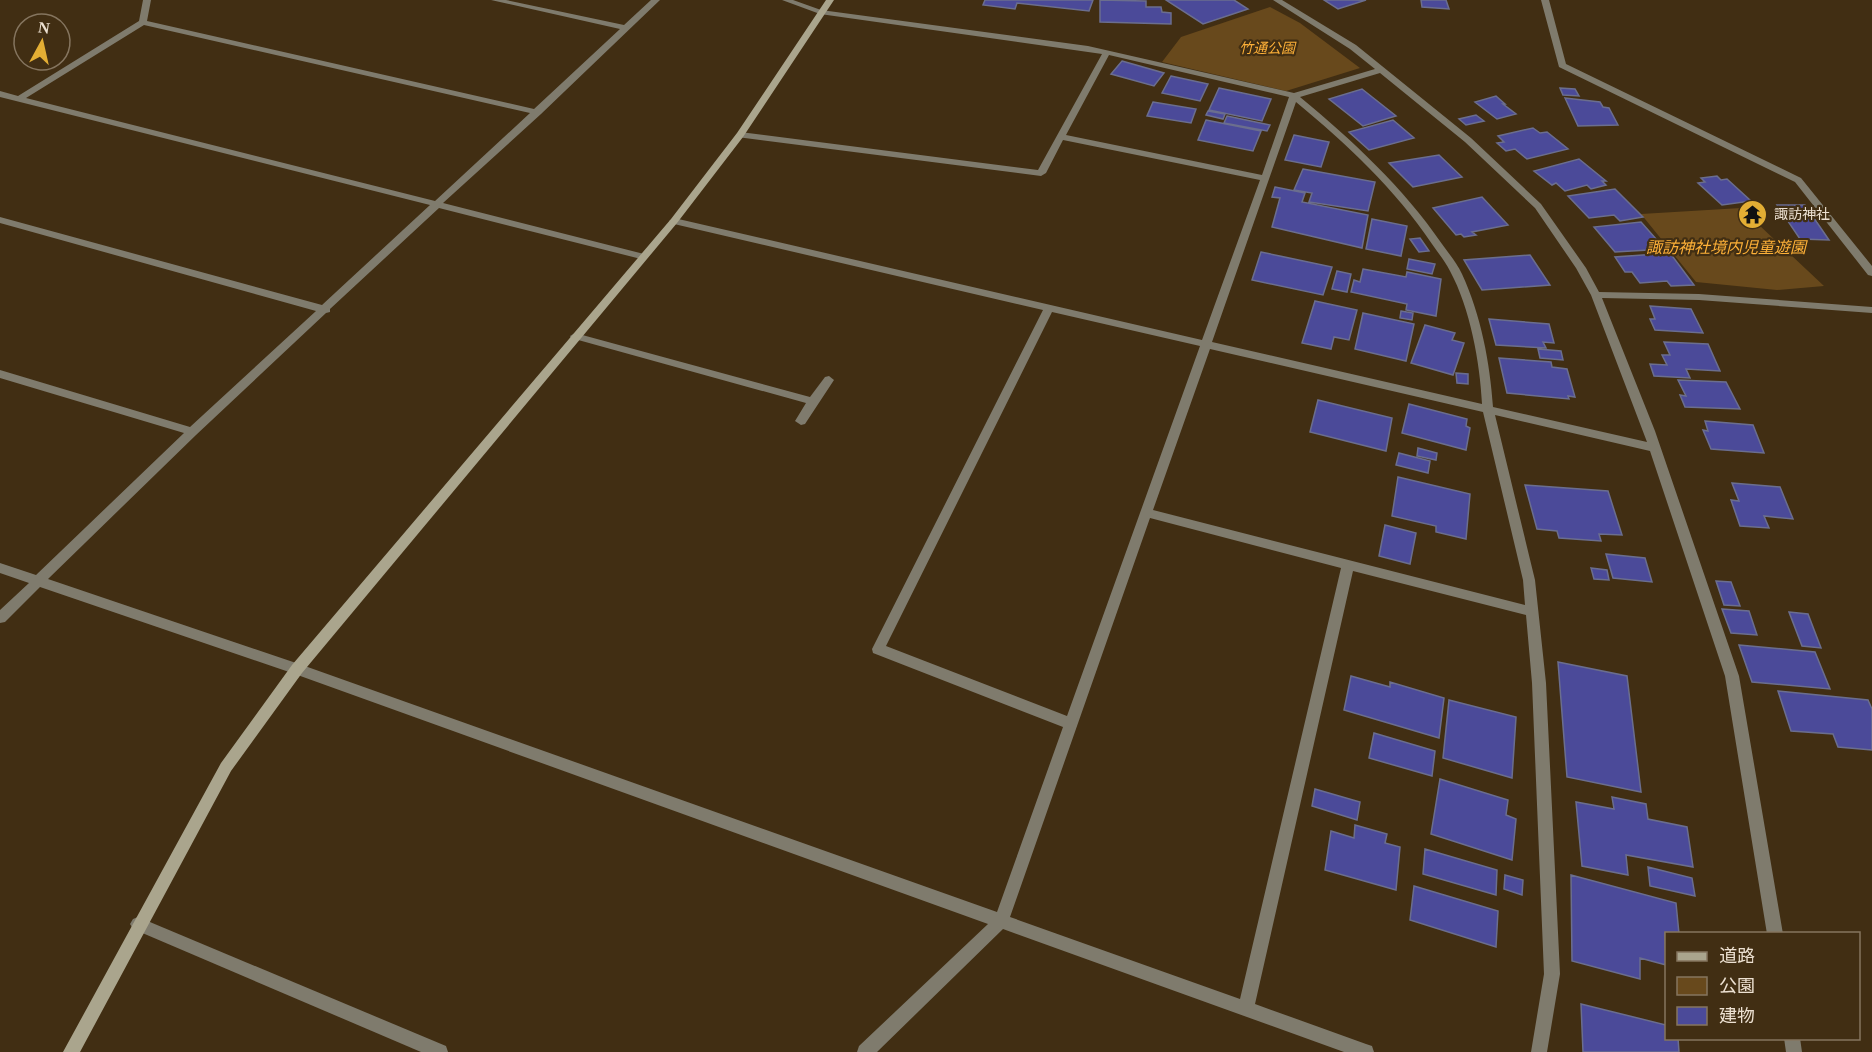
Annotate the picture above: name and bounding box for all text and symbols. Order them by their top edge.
north arrow [12,12,72,72]
text: N [37,18,51,37]
park label: 竹通公園 [1239,41,1297,56]
temple icon: 諏訪神社 [1737,198,1769,230]
place label: 諏訪神社 [1774,207,1830,222]
park label: 諏訪神社境内児童遊園 [1646,239,1808,256]
legend [1665,932,1860,1040]
text: 道路 [1719,946,1755,966]
text: 公園 [1719,976,1755,996]
text: 建物 [1719,1006,1755,1026]

